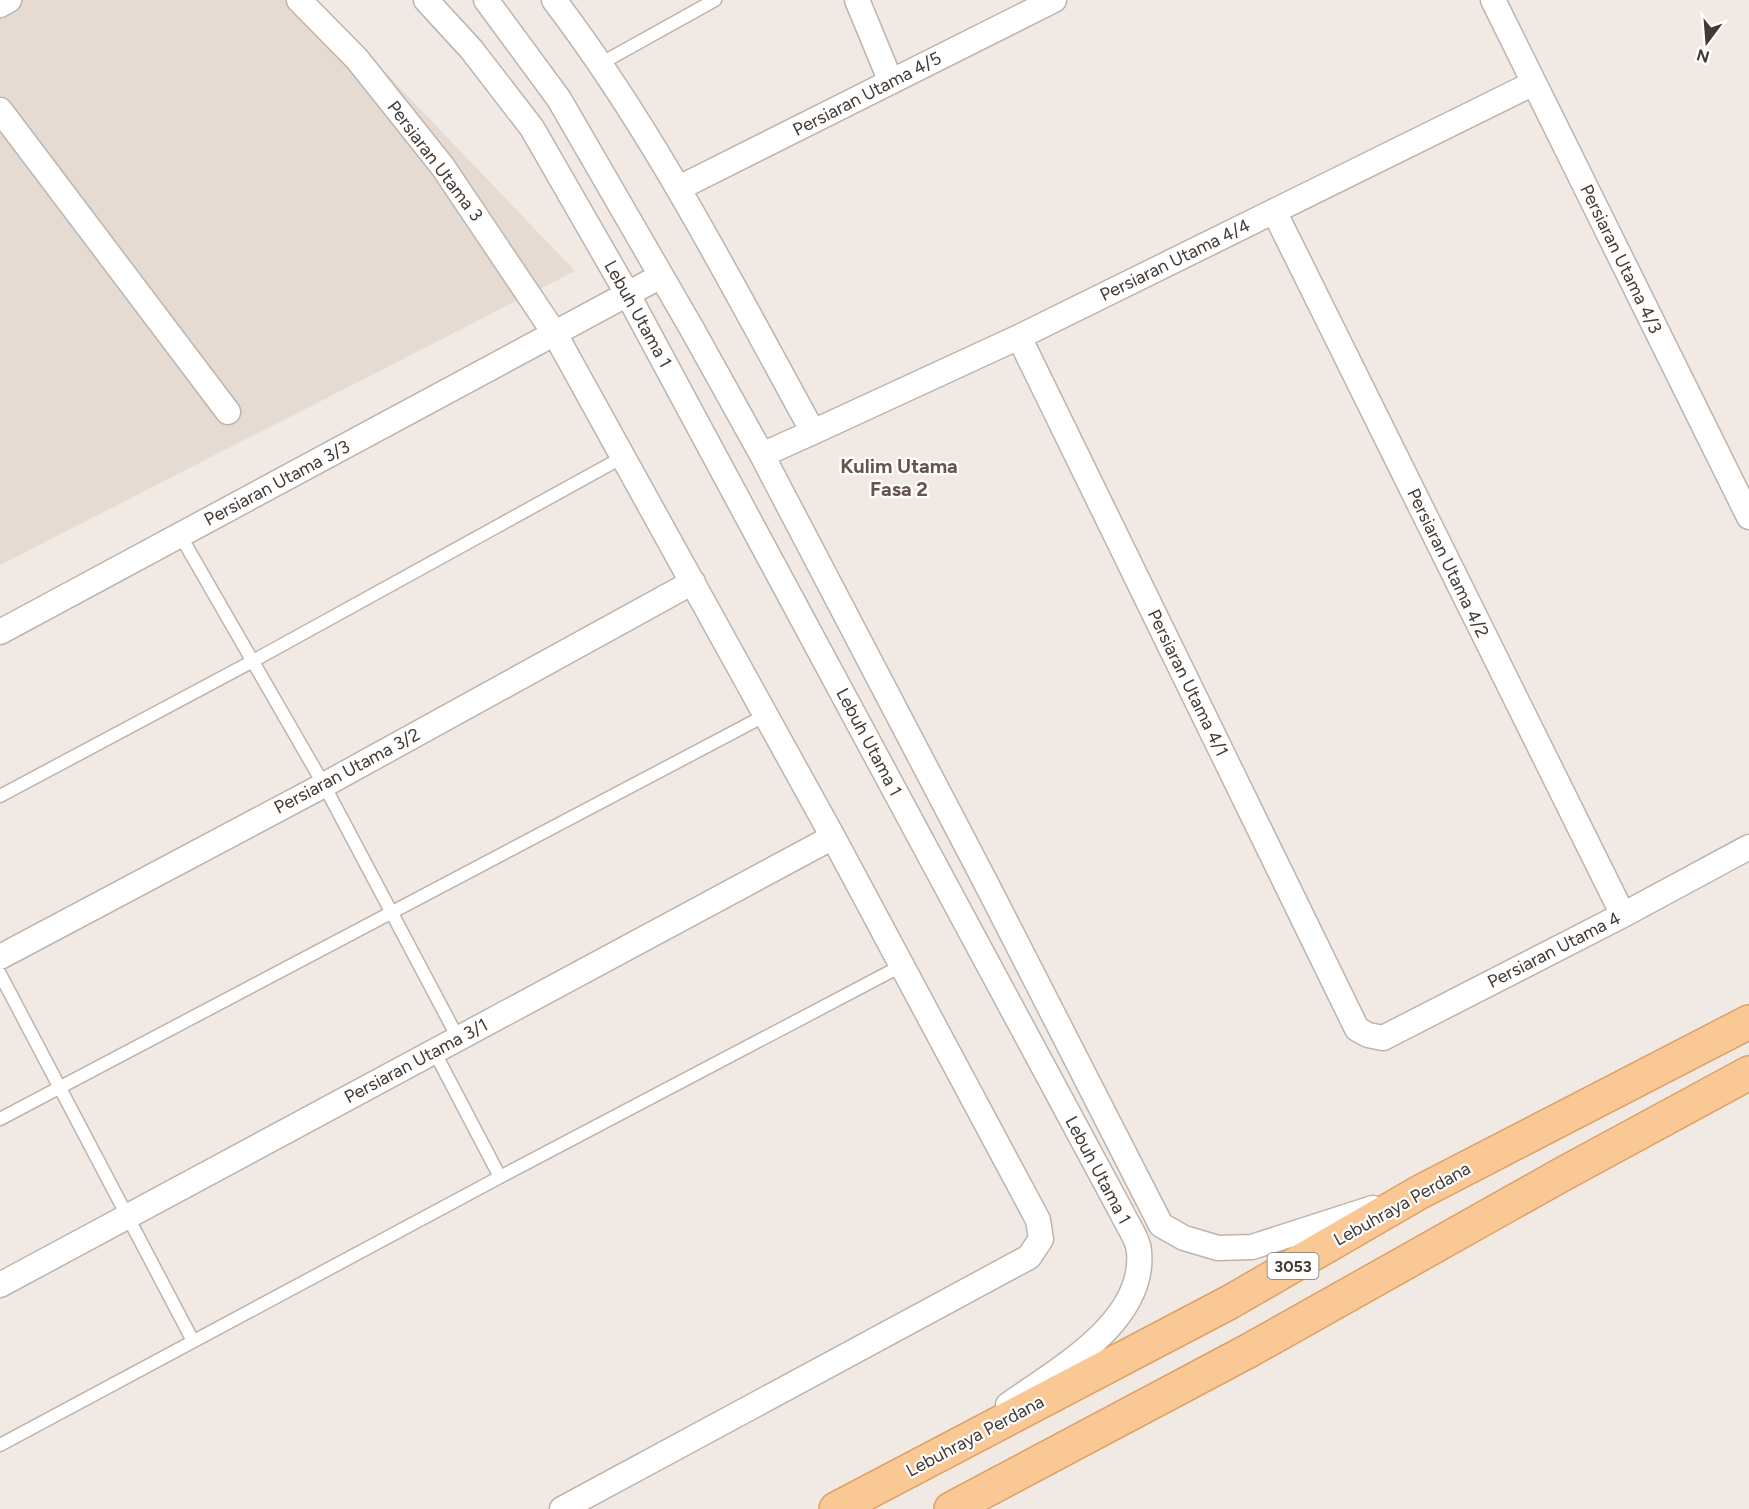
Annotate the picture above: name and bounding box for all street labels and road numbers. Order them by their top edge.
street label: Persiaran Utama 4/5 [789,47,945,141]
street label: Persiaran Utama 3 [383,96,487,226]
street label: Persiaran Utama 4/3 [1575,181,1667,337]
street label: Persiaran Utama 4/4 [1096,214,1254,306]
street label: Lebuh Utama 1 [599,256,677,372]
street label: Persiaran Utama 3/3 [200,435,354,531]
street label: Persiaran Utama 4/2 [1402,485,1494,641]
street label: Persiaran Utama 4/1 [1143,606,1233,760]
street label: Lebuh Utama 1 [831,684,907,800]
street label: Persiaran Utama 3/2 [270,723,424,819]
street label: Persiaran Utama 4 [1484,907,1624,993]
street label: Persiaran Utama 3/1 [340,1014,492,1108]
street label: Lebuh Utama 1 [1060,1112,1136,1228]
street label: Lebuhraya Perdana [1330,1157,1474,1251]
road number: 3053 [1268,1253,1318,1279]
street label: Lebuhraya Perdana [902,1390,1048,1482]

